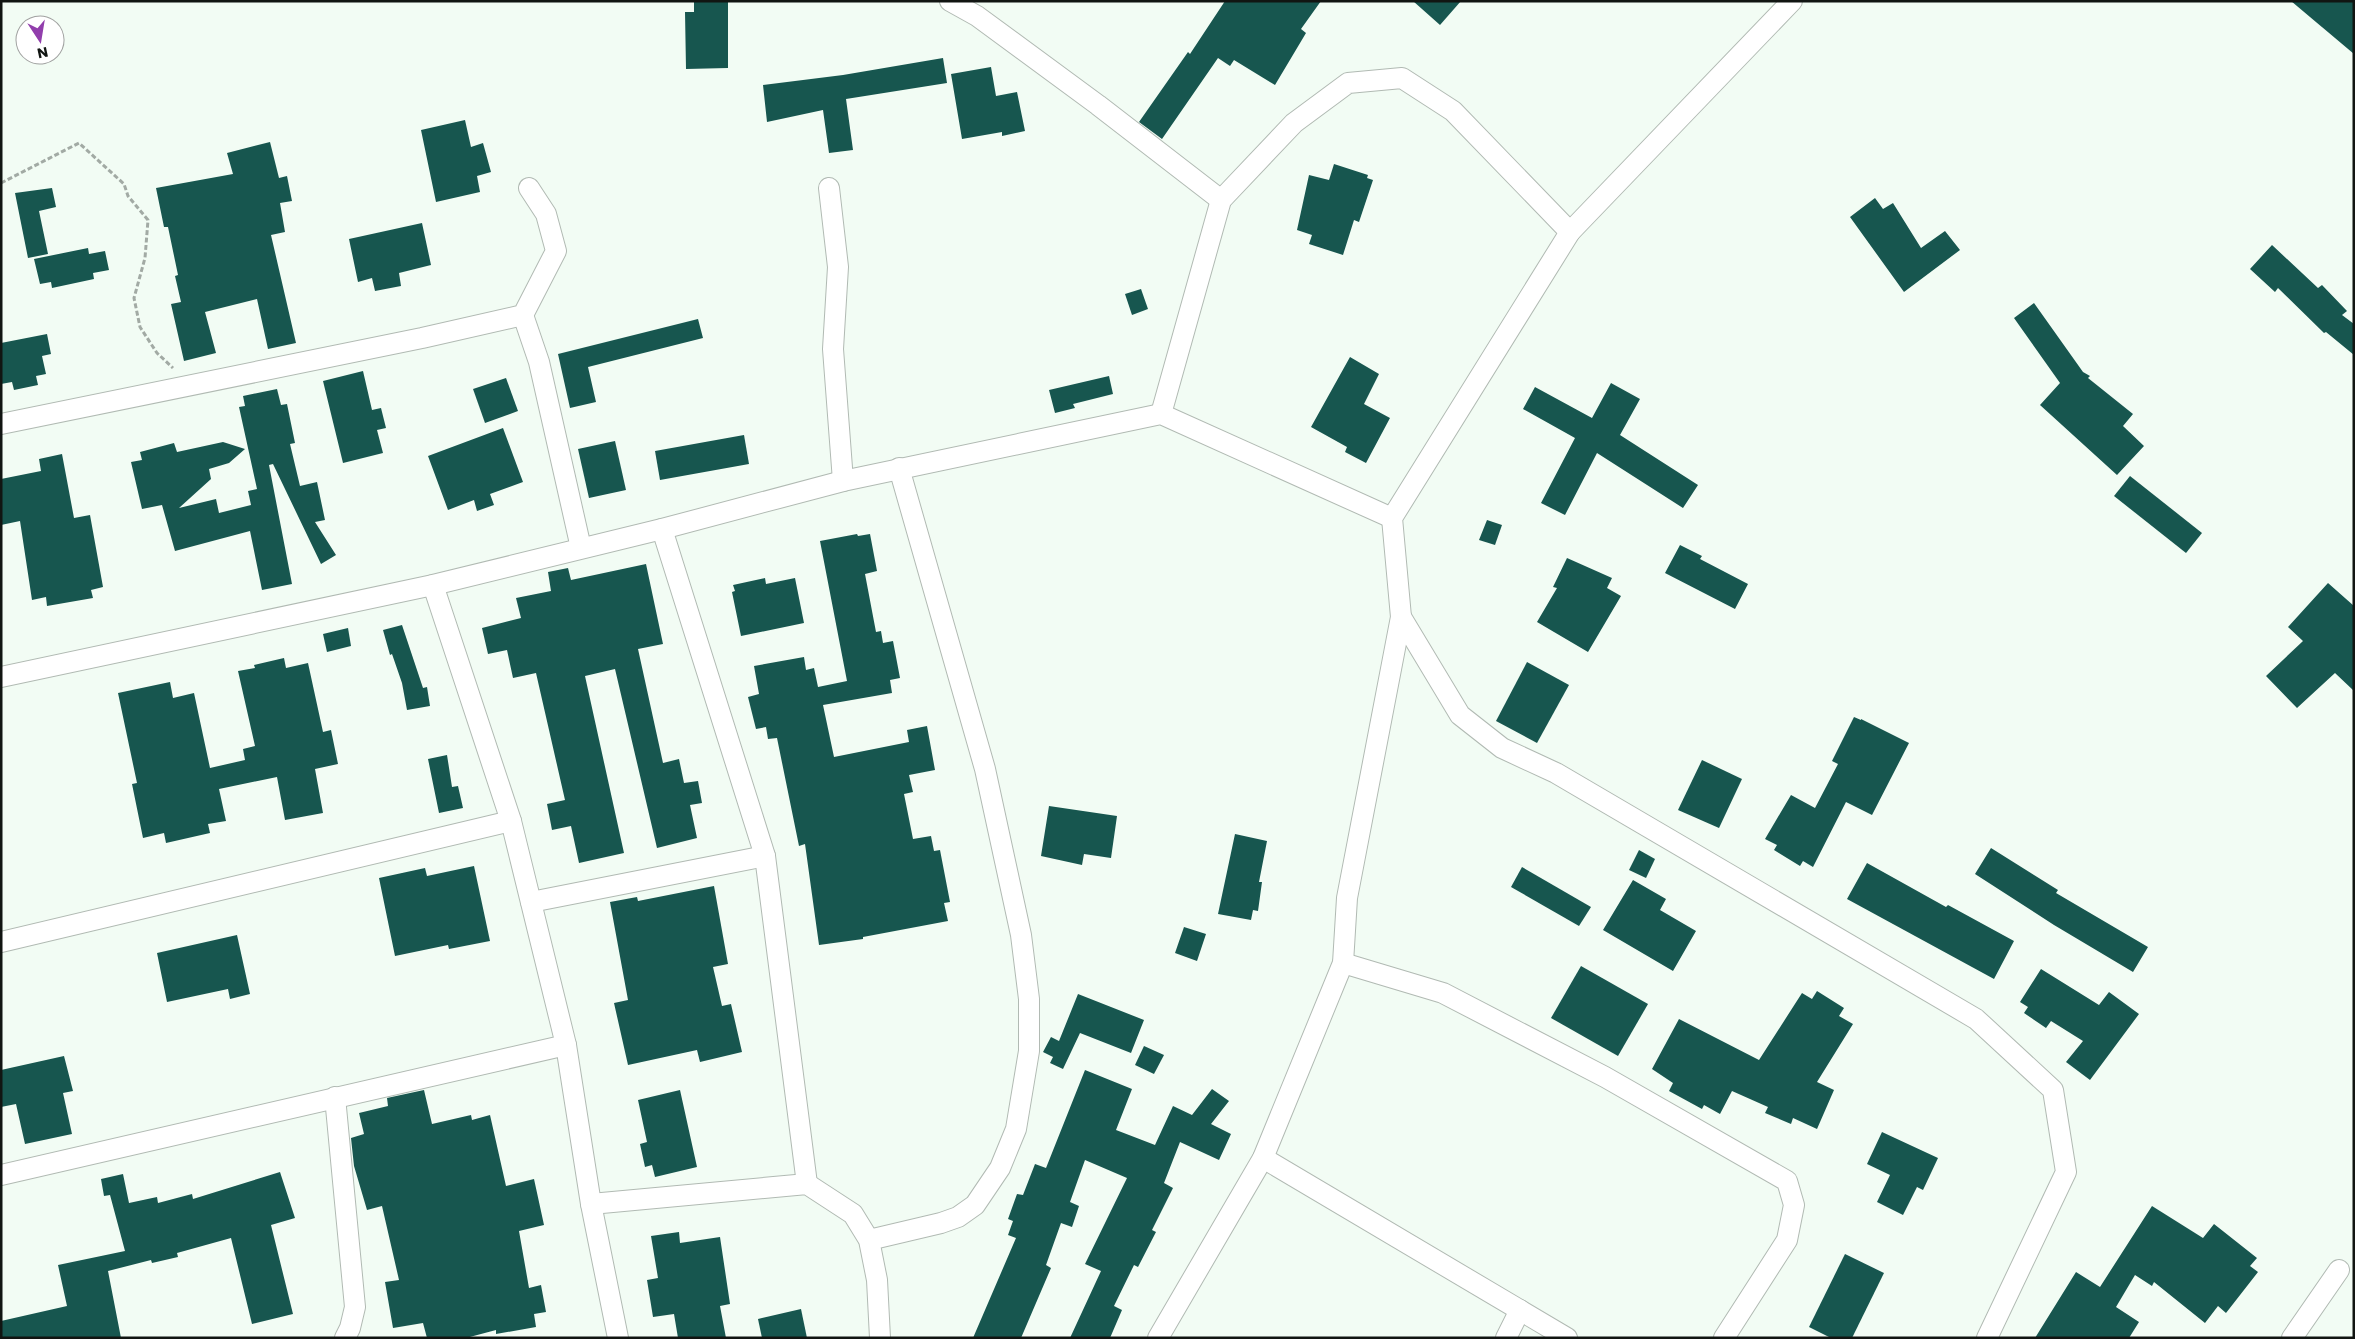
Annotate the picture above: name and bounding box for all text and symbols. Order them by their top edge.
north arrow [15,15,65,65]
text: N [35,42,50,64]

